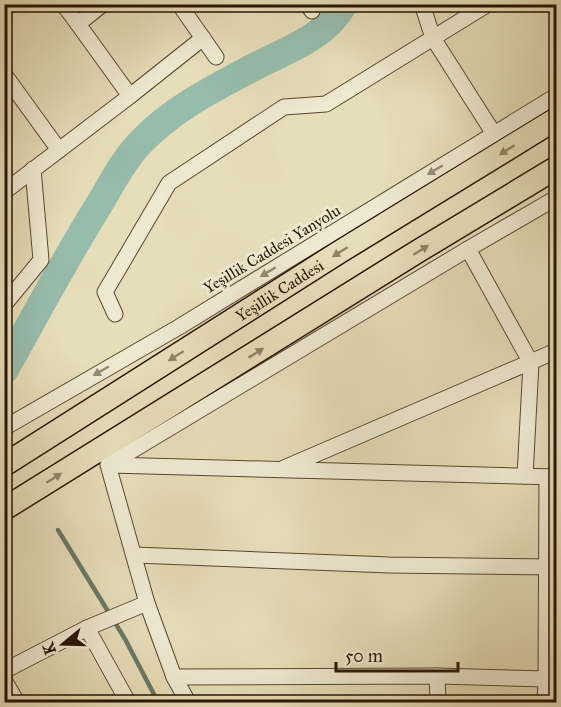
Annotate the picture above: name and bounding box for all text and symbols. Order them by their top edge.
one-way arrow [499,144,515,155]
one-way arrow [427,165,443,176]
street label: Yeşillik Caddesi Yanyolu [200,200,344,298]
one-way arrow [413,244,429,255]
one-way arrow [332,246,349,257]
street label: Yeşillik Caddesi [231,256,327,326]
one-way arrow [259,267,276,277]
one-way arrow [248,348,264,359]
one-way arrow [168,351,184,362]
one-way arrow [93,366,109,377]
one-way arrow [46,472,62,483]
north arrow [33,614,93,674]
scale bar [336,635,458,673]
text: K [38,640,60,657]
text: 50 m [345,645,383,667]

